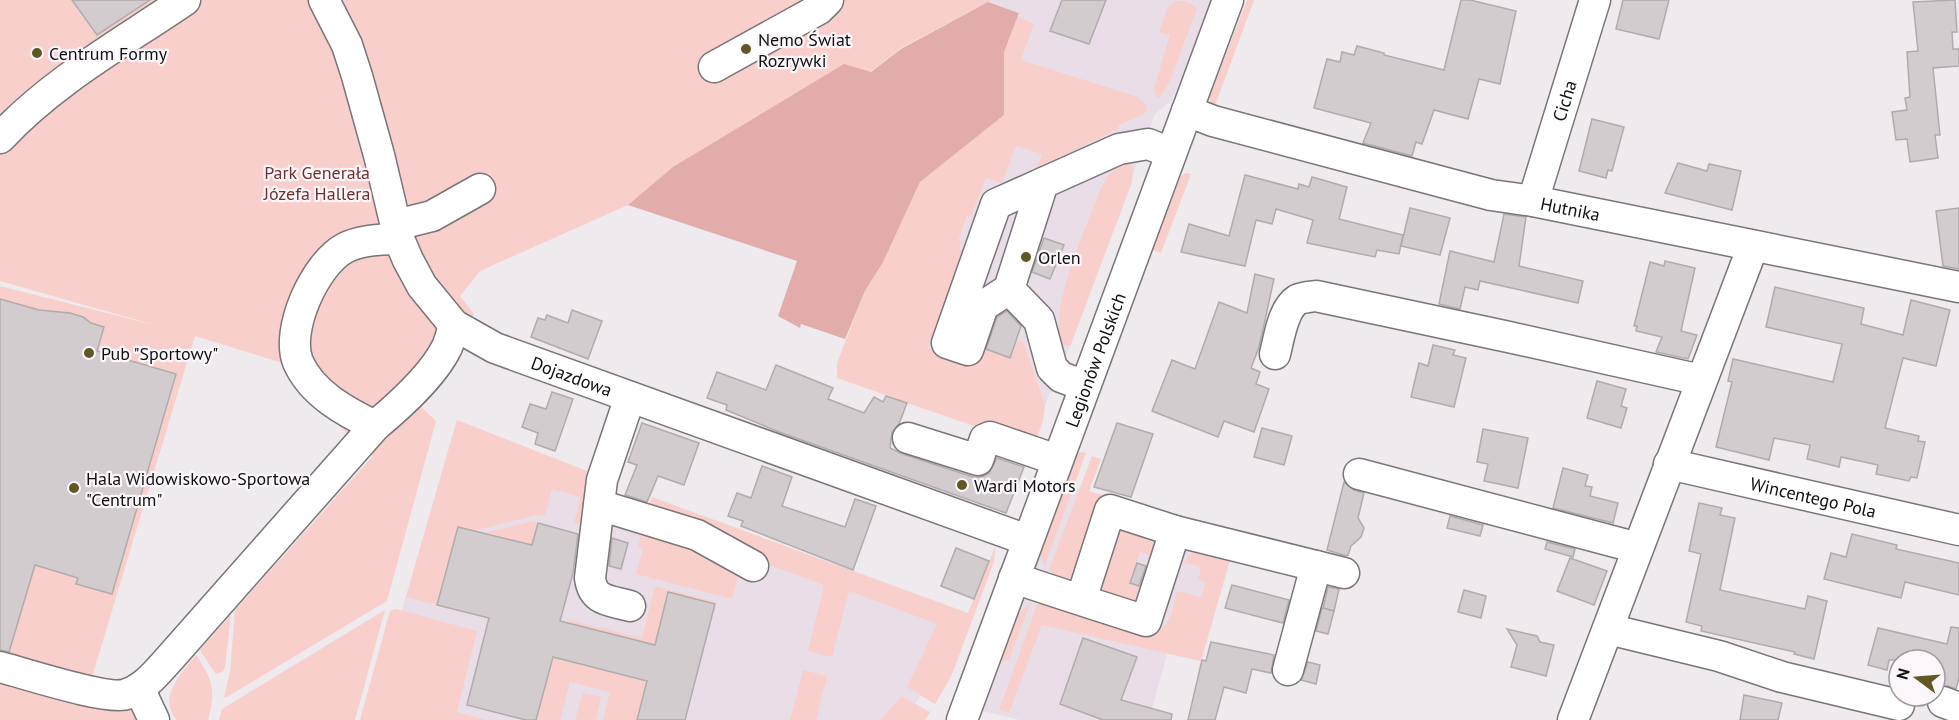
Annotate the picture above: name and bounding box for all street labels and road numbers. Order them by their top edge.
street label: Cicha [1547,77,1581,124]
street label: Hutnika [1539,191,1602,226]
street label: Legionów Polskich [1060,289,1130,430]
street label: Dojazdowa [528,351,616,401]
street label: Wincentego Pola [1748,471,1879,522]

